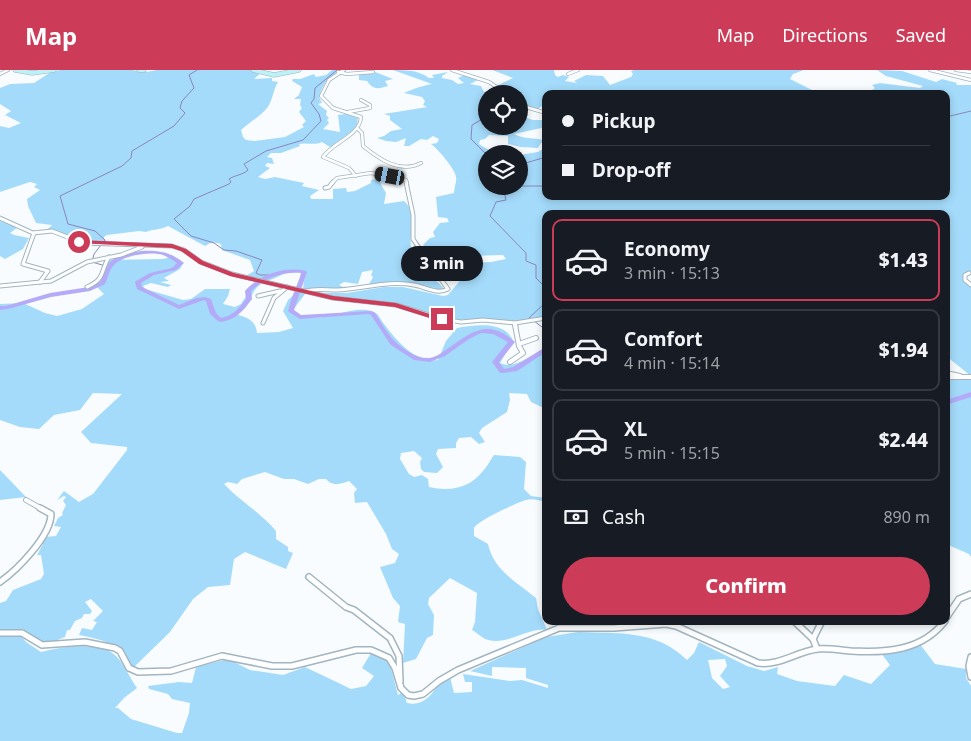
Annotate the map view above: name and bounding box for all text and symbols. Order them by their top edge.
text: Map [25,19,77,52]
text: Map [717,23,754,47]
text: Directions [782,23,868,47]
text: Saved [896,23,946,47]
map controls [478,85,528,195]
button: locate [478,85,528,135]
text: Pickup [592,108,655,134]
button: layers [478,145,528,195]
text: Drop-off [592,157,671,183]
car [373,166,406,186]
route start [68,231,90,253]
text: Economy [624,236,710,262]
icon: car [564,238,609,283]
callout: 3 min [401,246,483,282]
text: $1.43 [879,247,928,273]
text: 3 min [420,252,464,274]
text: 3 min · 15:13 [624,262,720,284]
route end [431,308,453,330]
text: Comfort [624,326,703,352]
icon: car [564,328,609,373]
text: $1.94 [879,337,928,363]
text: 4 min · 15:14 [624,352,720,374]
text: XL [624,416,647,442]
icon: car [564,418,609,463]
text: $2.44 [879,427,928,453]
text: 5 min · 15:15 [624,442,720,464]
icon: cash [562,503,590,531]
text: Cash [602,504,646,530]
text: 890 m [883,506,930,528]
button: Confirm [562,557,930,615]

